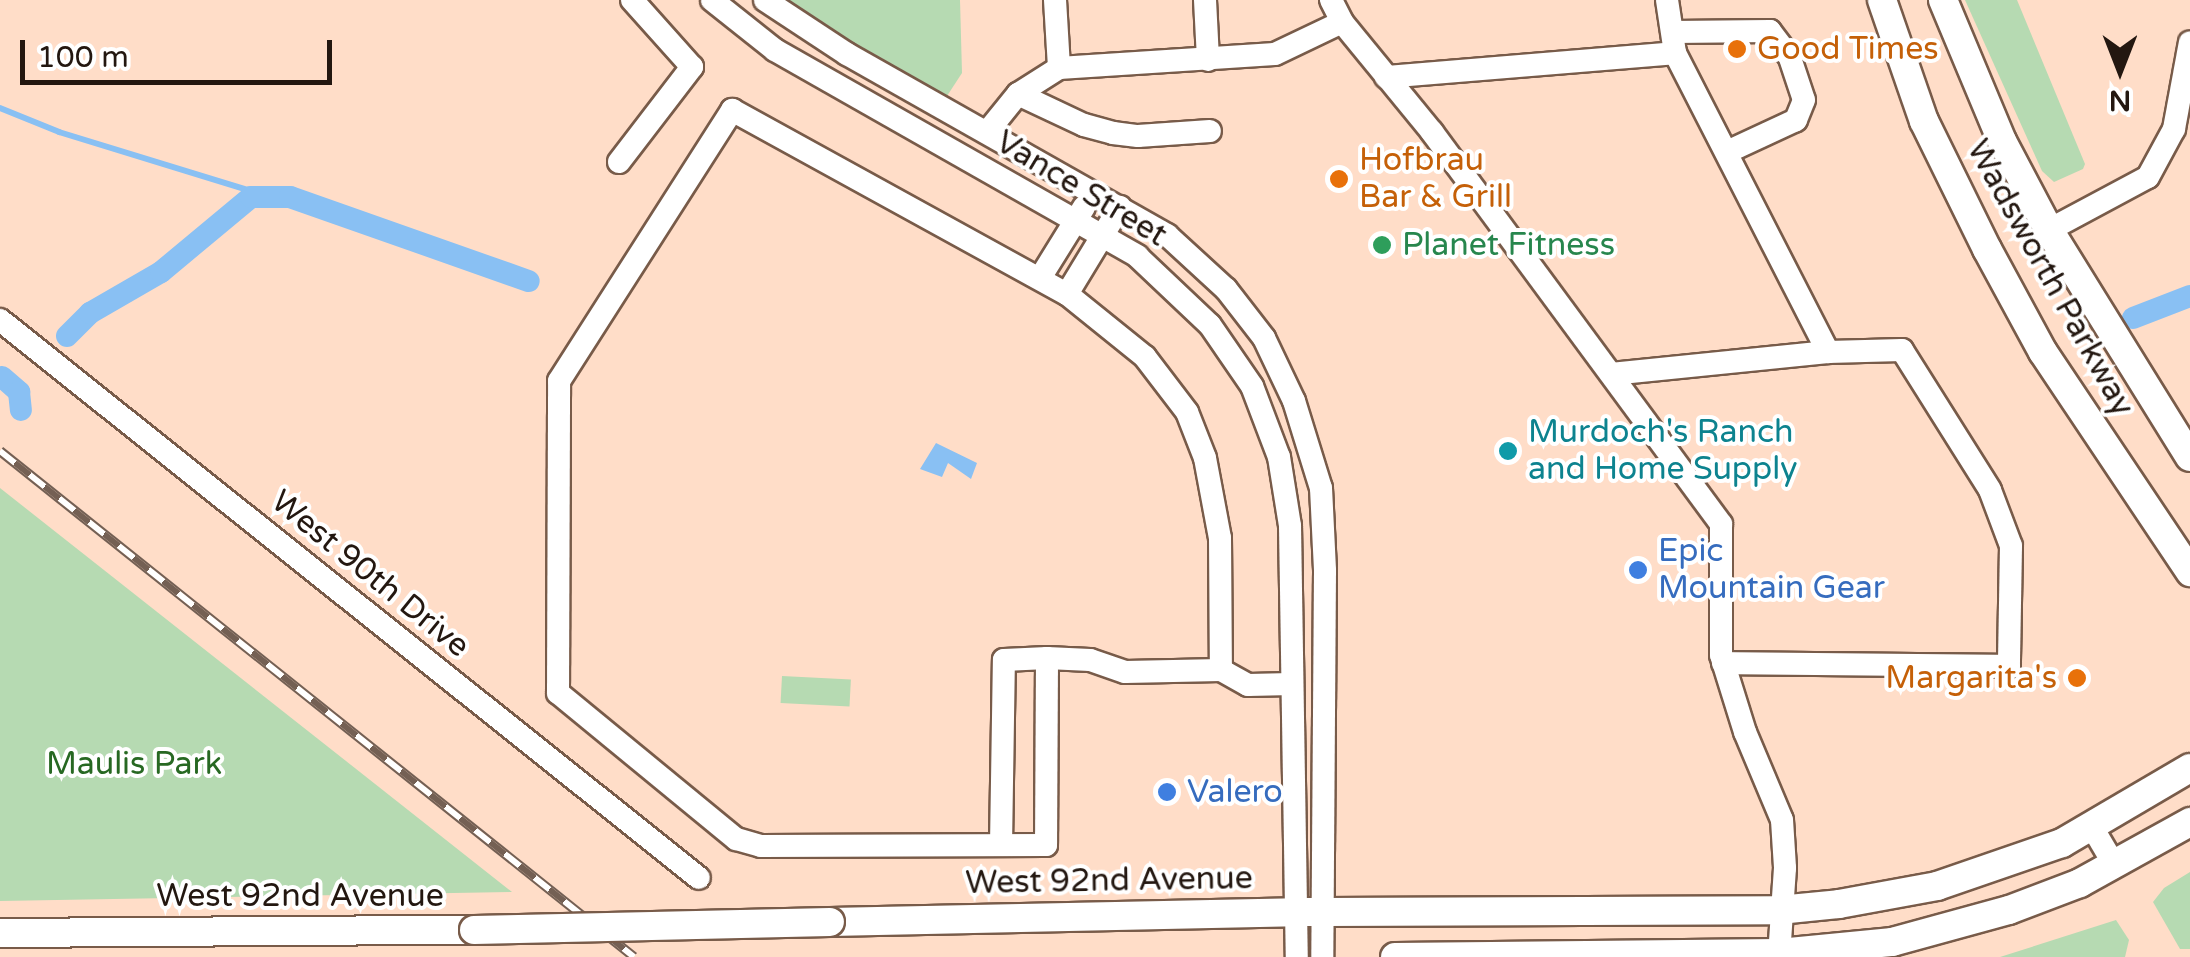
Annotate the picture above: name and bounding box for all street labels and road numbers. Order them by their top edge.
street label: Vance Street [989,123,1173,255]
street label: Wadsworth Parkway [1958,133,2142,423]
street label: West 90th Drive [263,482,477,666]
street label: West 92nd Avenue [965,859,1253,903]
street label: West 92nd Avenue [156,877,444,915]

